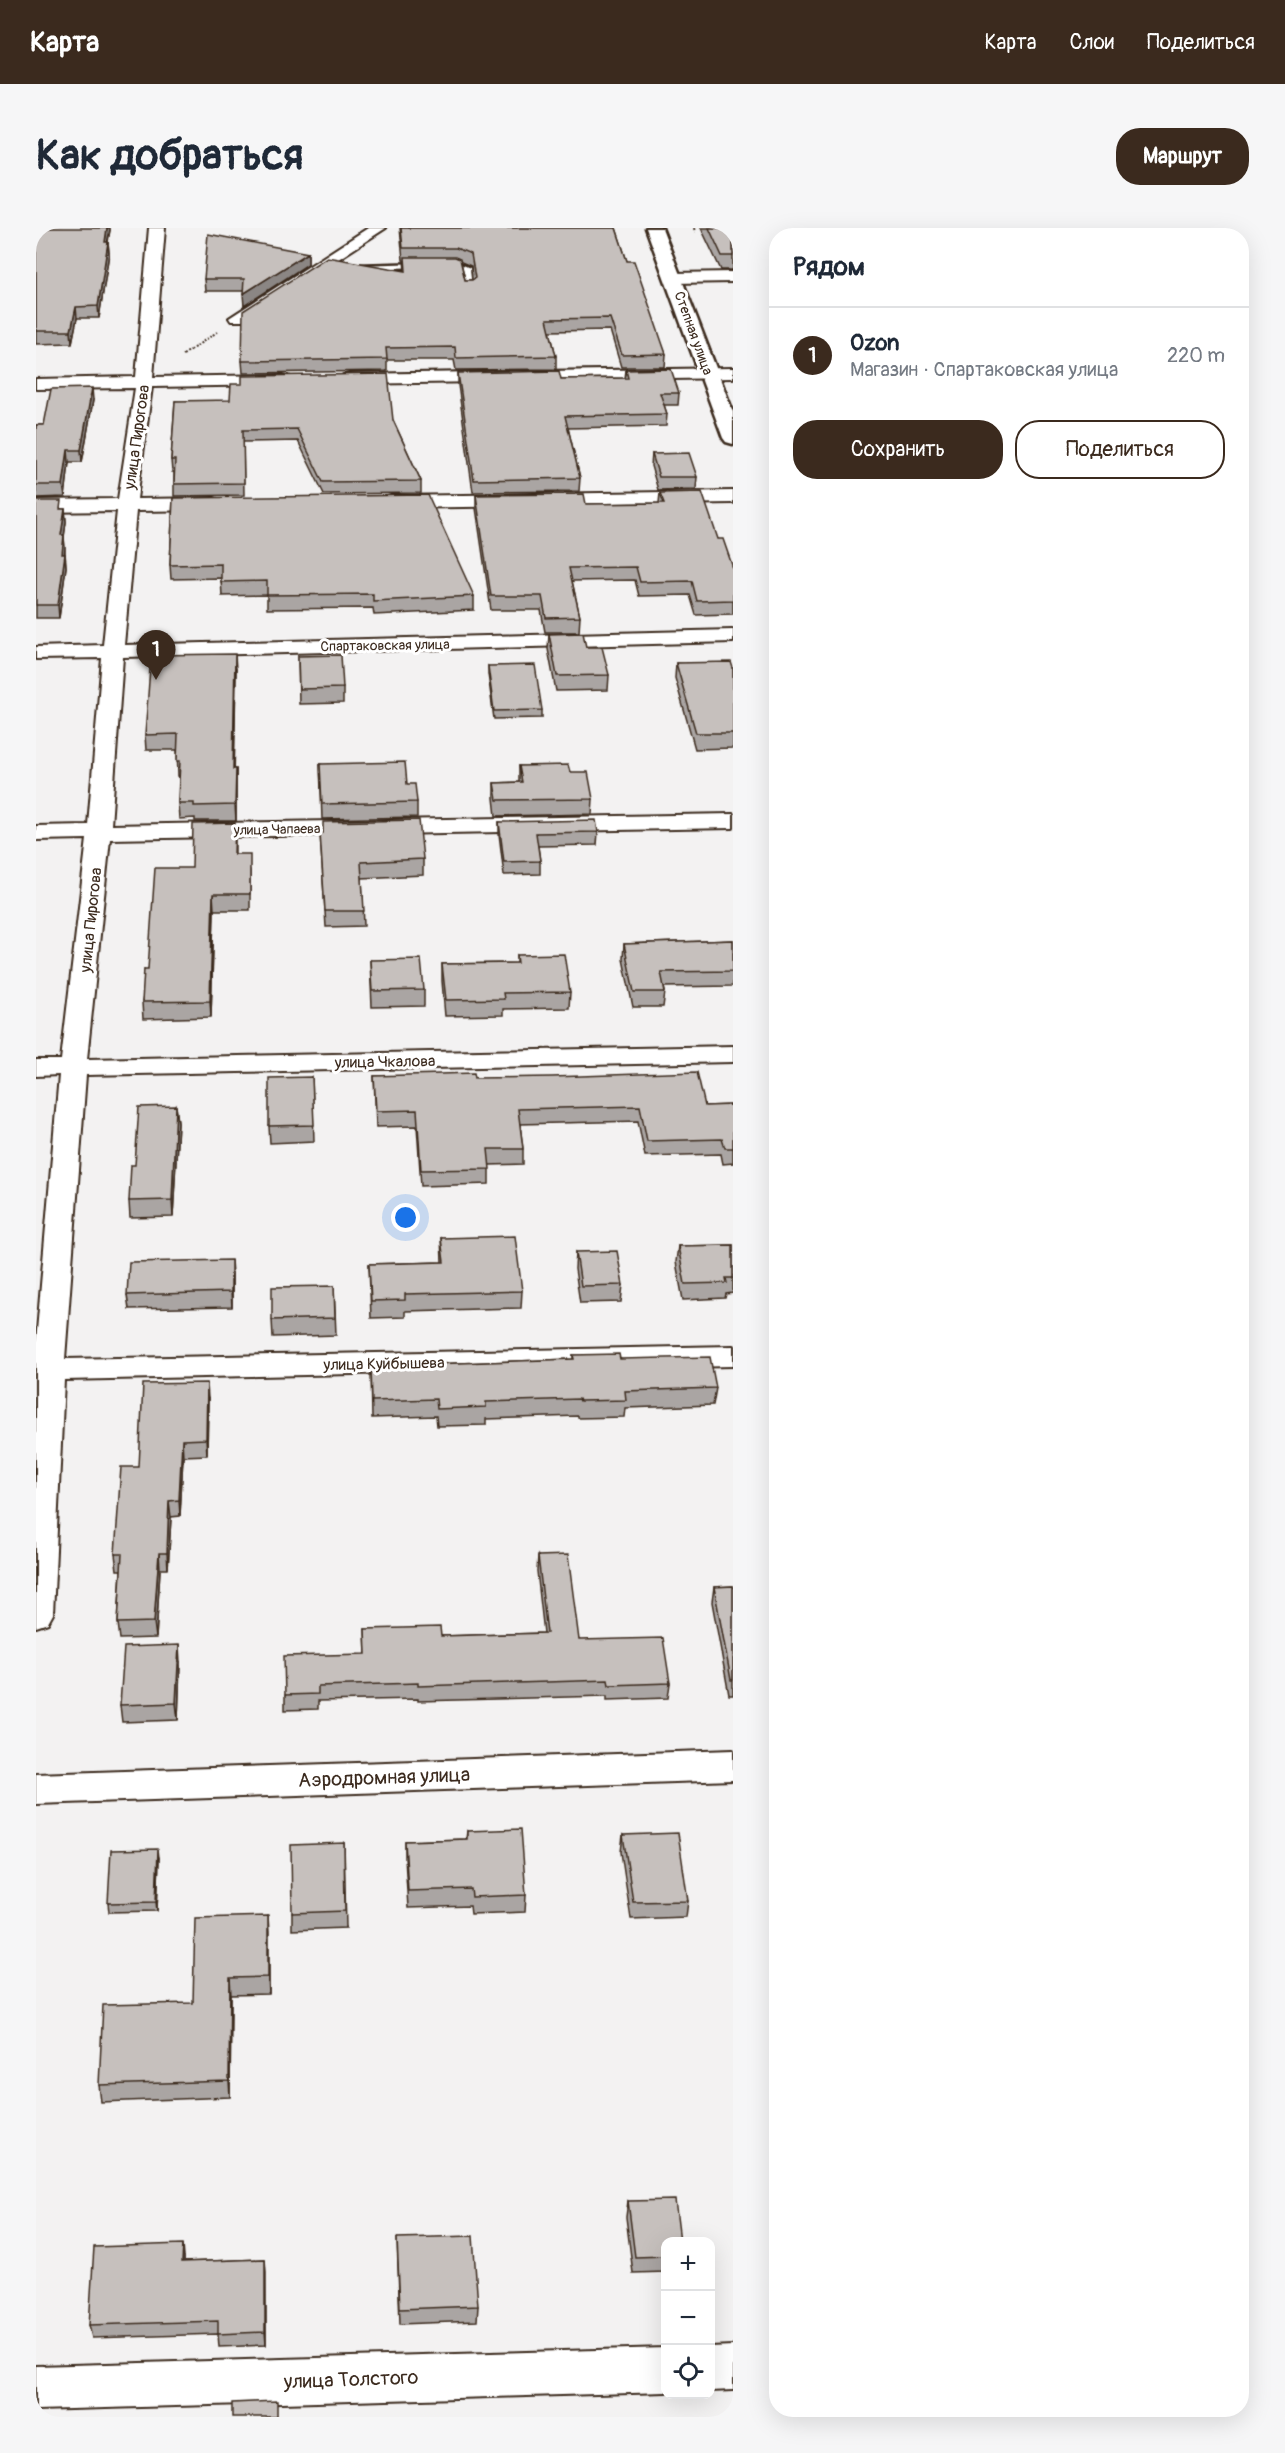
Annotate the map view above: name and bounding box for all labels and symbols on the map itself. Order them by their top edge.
street label: Степная улица [671,289,717,377]
street label: улица Пирогова [120,383,154,492]
pin: 1 [136,630,176,680]
street label: Спартаковская улица [320,636,450,655]
street label: улица Чапаева [232,820,321,839]
street label: улица Пирогова [75,867,106,975]
street label: улица Чкалова [333,1051,436,1073]
your location [391,1203,420,1232]
street label: улица Куйбышева [322,1353,445,1375]
street label: Аэродромная улица [298,1762,470,1793]
street label: улица Толстого [282,2365,419,2394]

